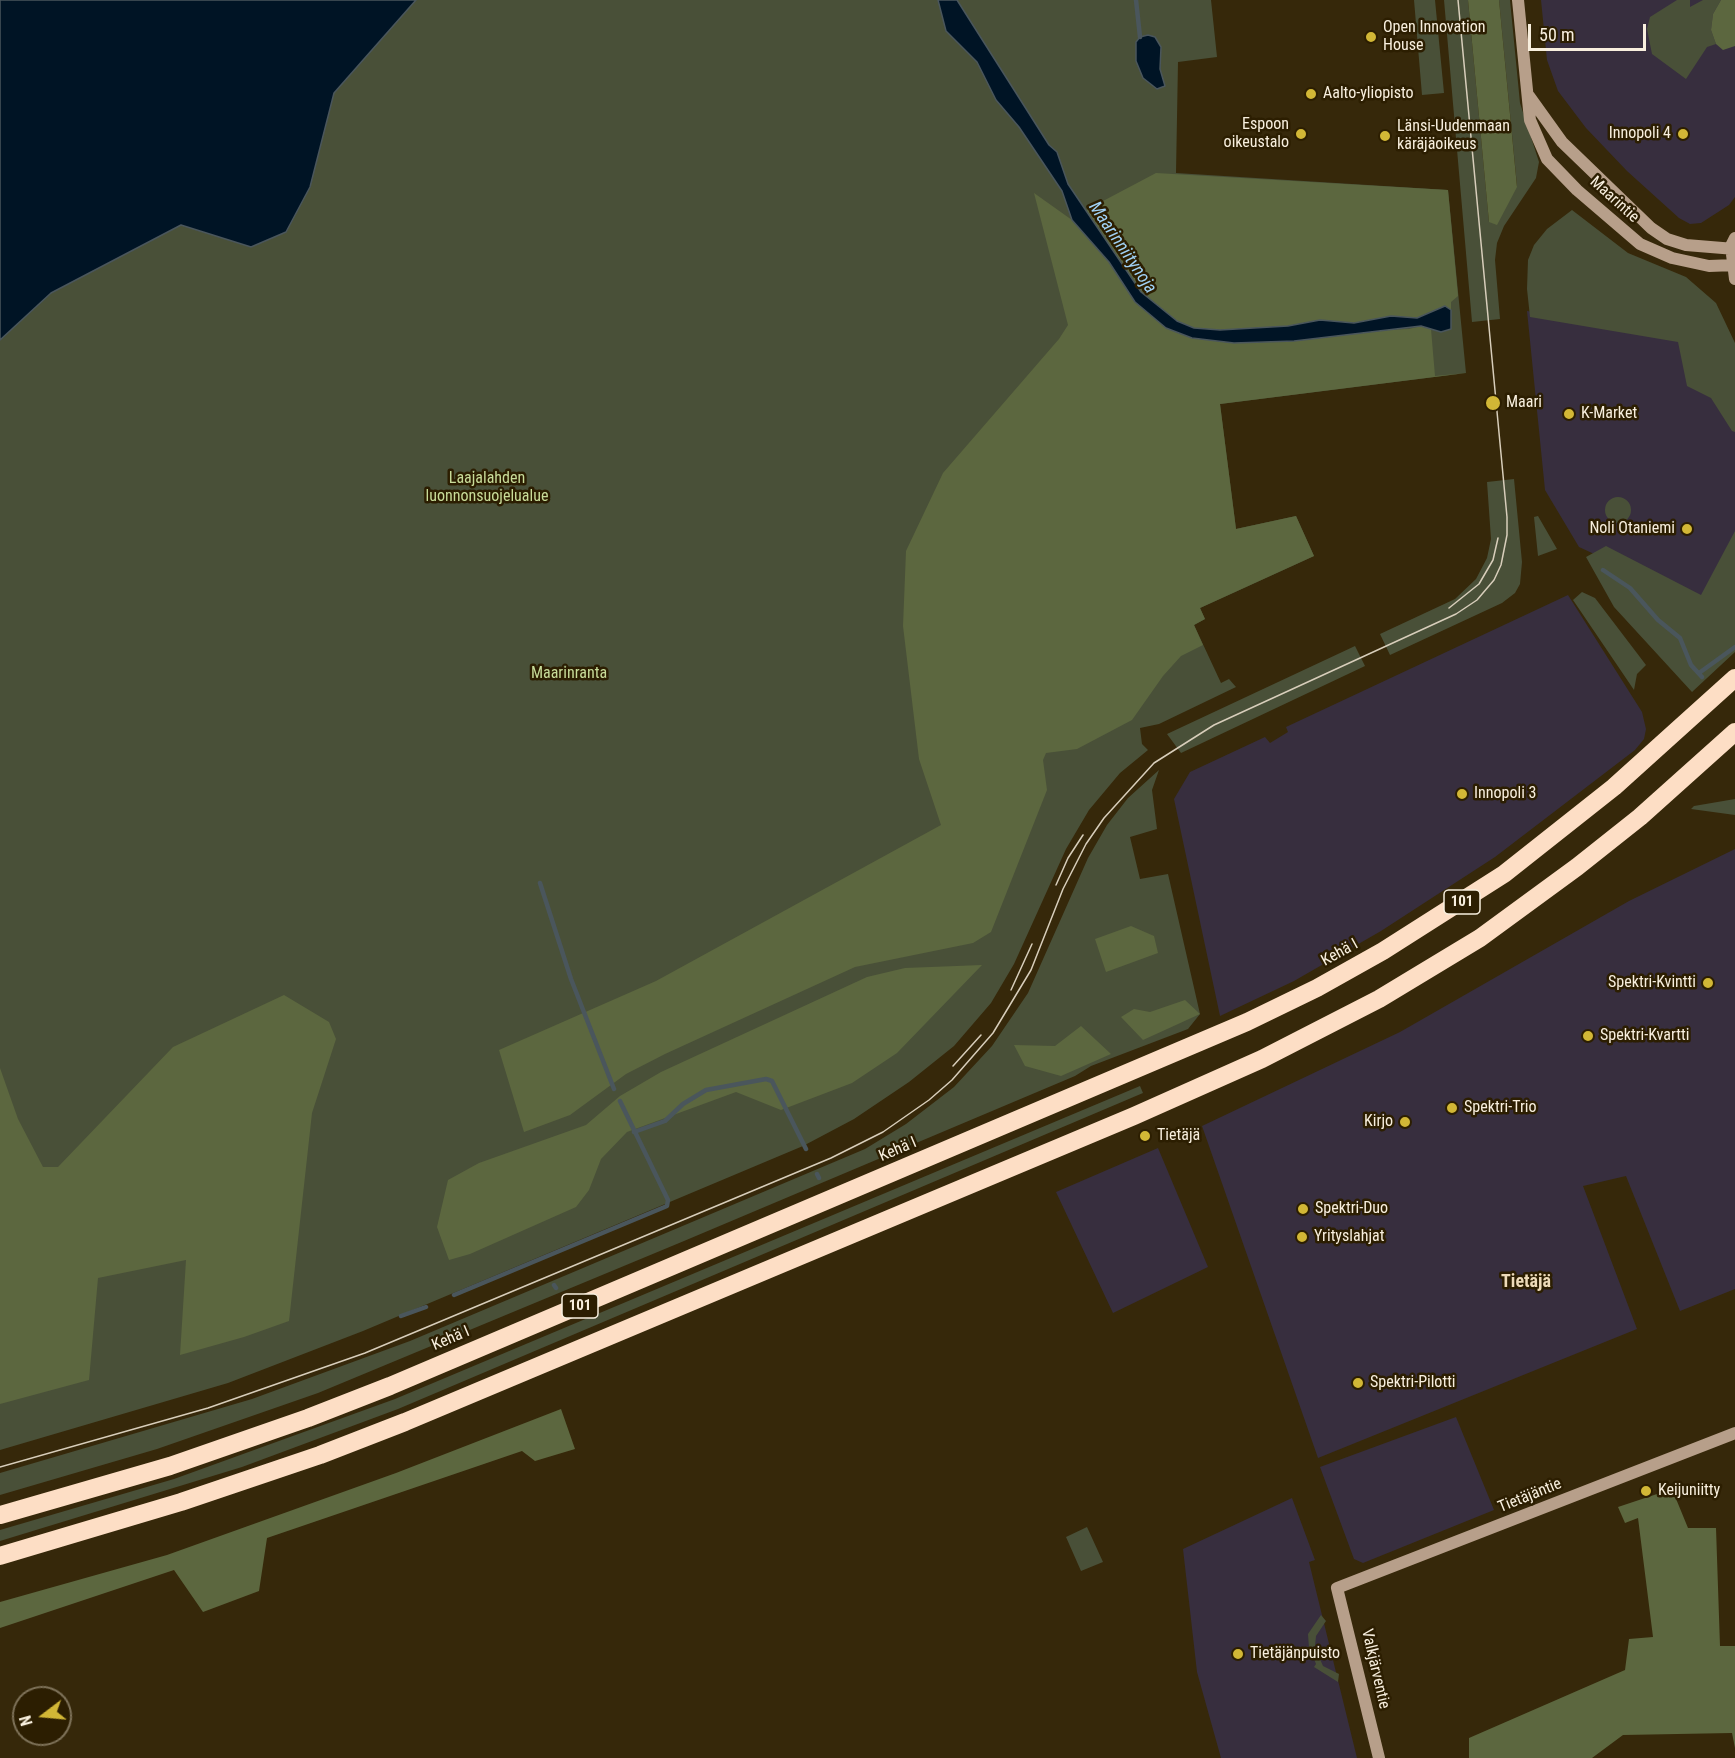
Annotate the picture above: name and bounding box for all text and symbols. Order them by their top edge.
scale bar [1531,12,1650,50]
place label: Open Innovation House [1383,18,1485,56]
text: 50 m [1539,24,1574,45]
marker: Open Innovation House [1364,30,1378,44]
place label: Aalto-yliopisto [1323,84,1414,104]
marker: Aalto-yliopisto [1304,87,1318,101]
place label: Espoon oikeustalo [1224,115,1289,153]
place label: Länsi-Uudenmaan käräjäoikeus [1397,117,1510,155]
place label: Innopoli 4 [1609,124,1671,144]
marker: Espoon oikeustalo [1294,127,1308,141]
marker: Innopoli 4 [1676,127,1690,141]
marker: Länsi-Uudenmaan käräjäoikeus [1378,129,1392,143]
street label: Maarintie [1585,173,1643,227]
water label: Maarinniitynoja [1083,198,1161,298]
place label: Maari [1506,393,1542,413]
marker: Maari [1484,394,1502,412]
place label: K-Market [1581,404,1637,424]
marker: K-Market [1562,407,1576,421]
park label: Laajalahden luonnonsuojelualue [426,469,548,507]
place label: Noli Otaniemi [1589,519,1675,539]
marker: Noli Otaniemi [1680,522,1694,536]
park label: Maarinranta [531,664,607,684]
place label: Innopoli 3 [1474,784,1536,804]
marker: Innopoli 3 [1455,787,1469,801]
road number: 101 [1444,890,1480,914]
street label: Kehä I [1318,935,1362,971]
place label: Spektri-Kvintti [1608,973,1696,993]
marker: Spektri-Kvintti [1701,976,1715,990]
place label: Spektri-Kvartti [1600,1026,1689,1046]
marker: Spektri-Kvartti [1581,1029,1595,1043]
place label: Spektri-Trio [1464,1098,1536,1118]
marker: Spektri-Trio [1445,1101,1459,1115]
place label: Kirjo [1364,1112,1393,1132]
marker: Kirjo [1398,1115,1412,1129]
place label: Tietäjä [1157,1126,1200,1146]
marker: Tietäjä [1138,1129,1152,1143]
street label: Kehä I [876,1134,920,1166]
place label: Spektri-Duo [1315,1199,1388,1219]
marker: Spektri-Duo [1296,1202,1310,1216]
place label: Yrityslahjat [1314,1227,1384,1247]
marker: Yrityslahjat [1295,1230,1309,1244]
district label: Tietäjä [1501,1271,1551,1293]
road number: 101 [562,1294,598,1318]
street label: Kehä I [429,1323,473,1355]
place label: Spektri-Pilotti [1370,1373,1456,1393]
marker: Spektri-Pilotti [1351,1376,1365,1390]
street label: Tietäjäntie [1495,1475,1565,1517]
place label: Keijuniitty [1658,1481,1720,1501]
marker: Keijuniitty [1639,1484,1653,1498]
street label: Valkjärventie [1356,1627,1394,1711]
place label: Tietäjänpuisto [1250,1644,1340,1664]
marker: Tietäjänpuisto [1231,1647,1245,1661]
north arrow [12,1686,72,1746]
text: N [16,1713,37,1728]

